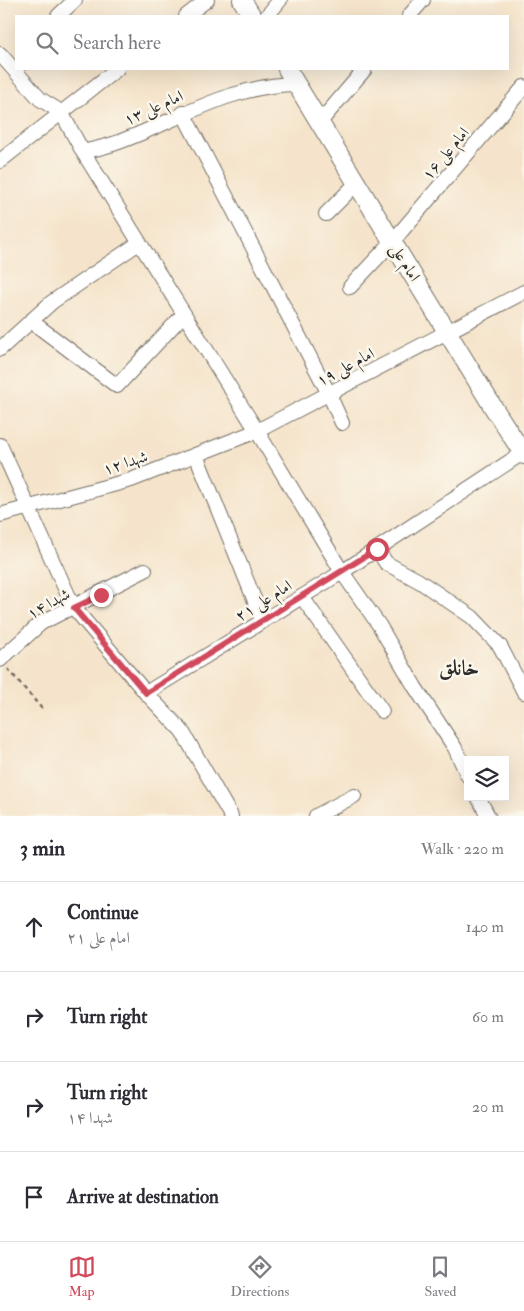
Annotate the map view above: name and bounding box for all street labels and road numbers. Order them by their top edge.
street label: امام علی ۱۳ [121,86,188,134]
street label: امام علی ۱۶ [418,123,477,187]
street label: امام علی [382,240,424,287]
street label: امام علی ۱۹ [313,343,380,394]
street label: شهدا ۱۲ [100,446,150,480]
street label: امام علی ۲۱ [232,576,298,629]
street label: شهدا ۱۴ [24,584,73,624]

